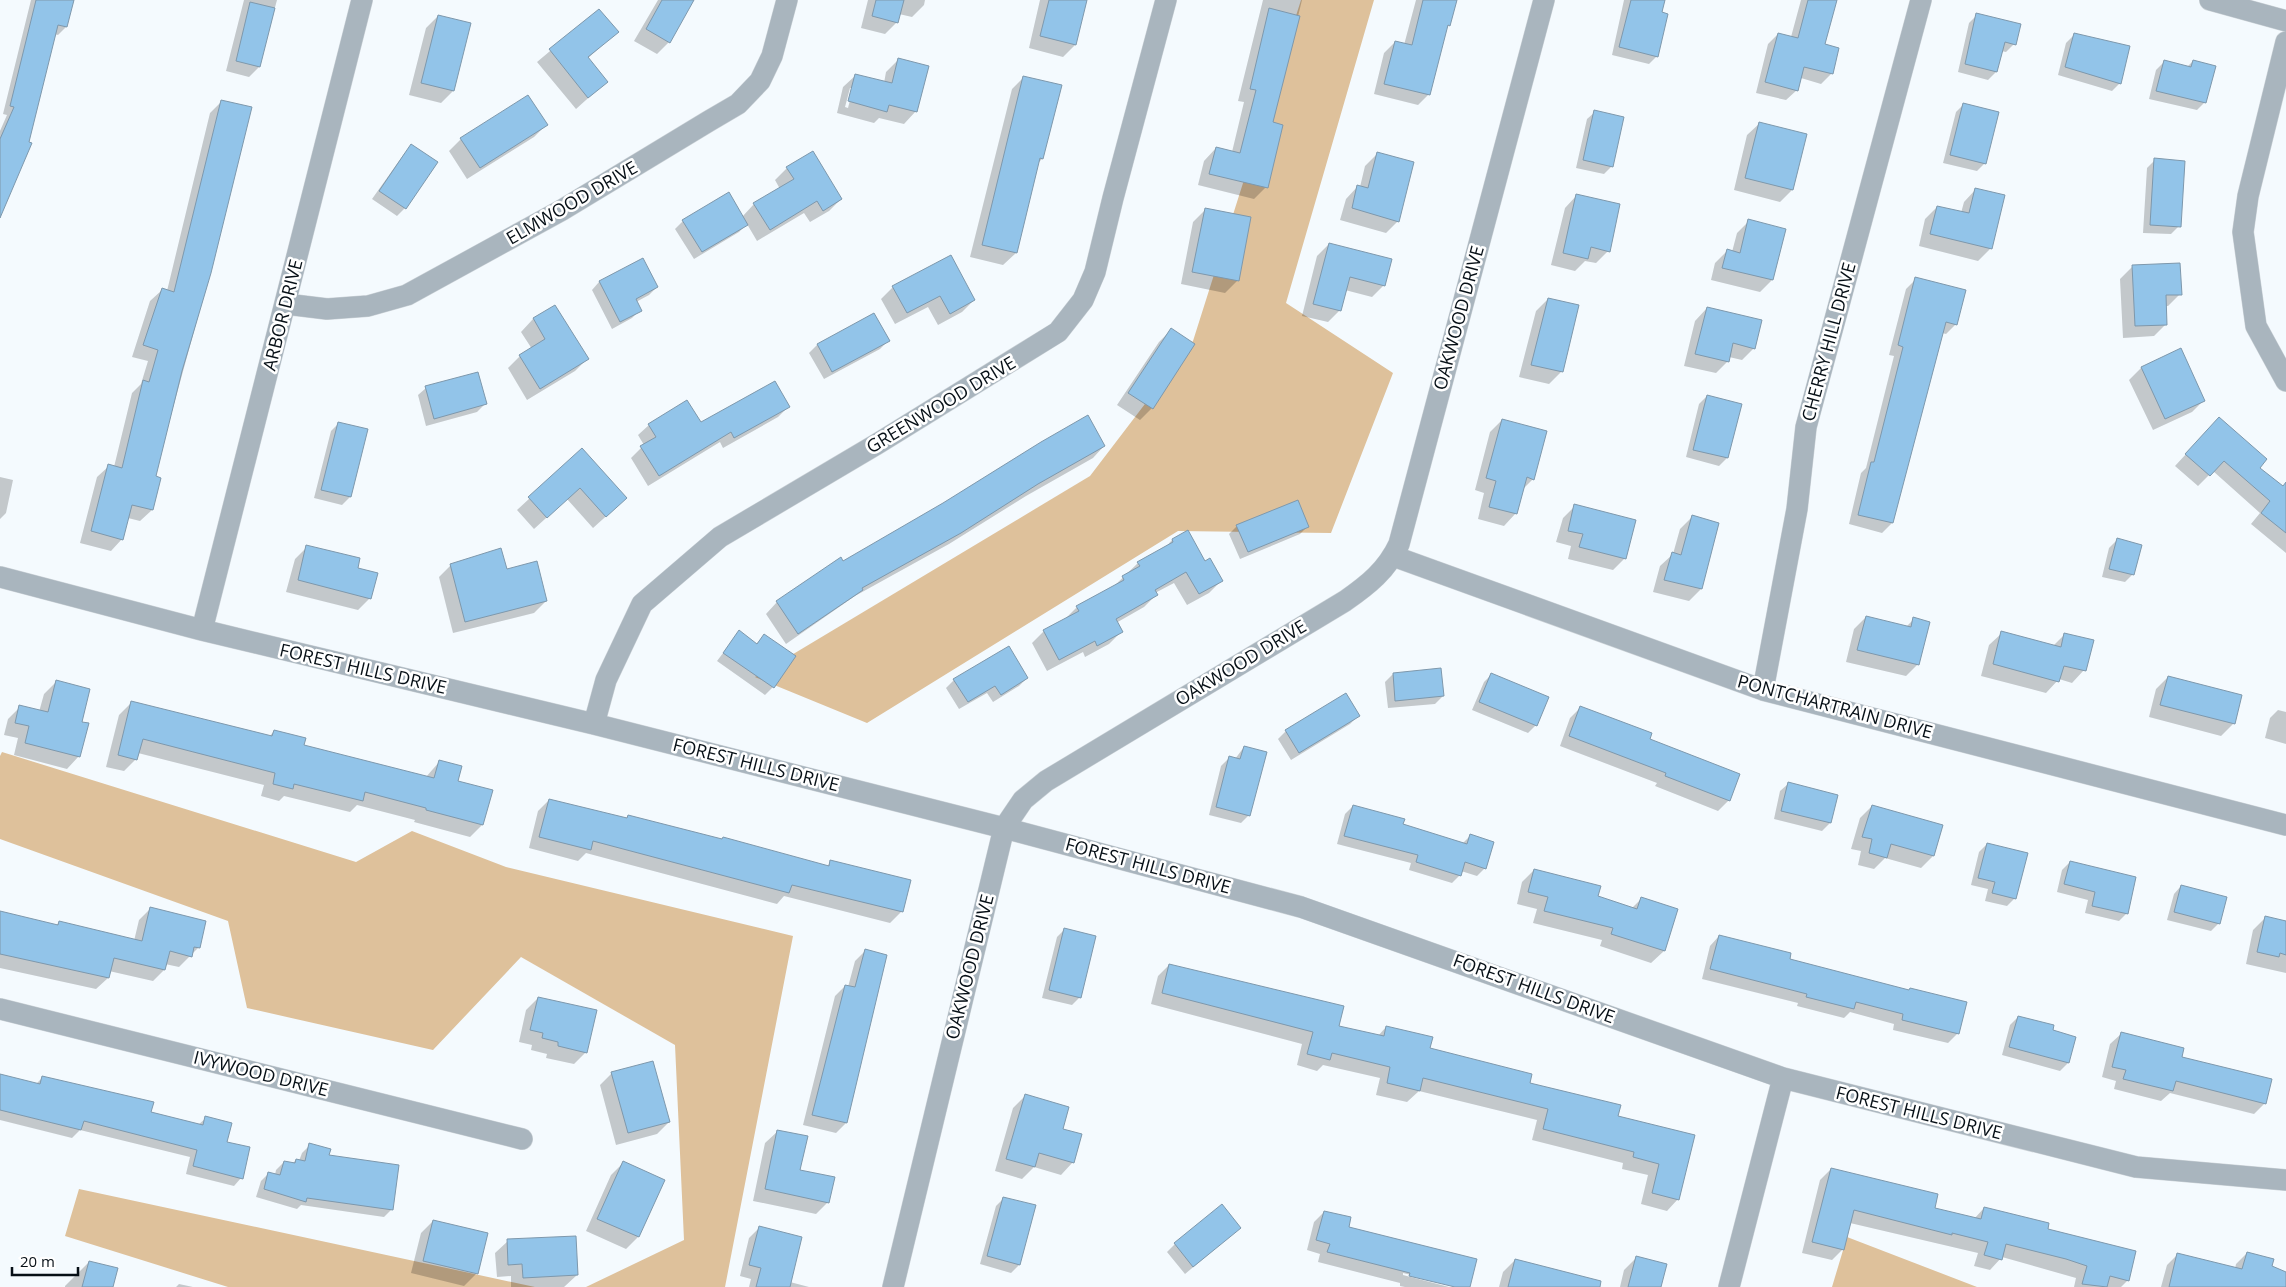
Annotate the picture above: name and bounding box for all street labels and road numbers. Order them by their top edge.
street label: ELMWOOD DRIVE [501,155,642,249]
street label: OAKWOOD DRIVE [1427,243,1489,393]
street label: ARBOR DRIVE [257,257,307,373]
street label: CHERRY HILL DRIVE [1795,260,1861,424]
street label: GREENWOOD DRIVE [861,350,1020,458]
street label: OAKWOOD DRIVE [1171,614,1310,711]
street label: FOREST HILLS DRIVE [277,637,449,699]
street label: PONTCHARTRAIN DRIVE [1735,668,1935,744]
street label: FOREST HILLS DRIVE [671,732,842,796]
street label: FOREST HILLS DRIVE [1063,831,1234,899]
street label: OAKWOOD DRIVE [939,892,999,1042]
street label: FOREST HILLS DRIVE [1450,948,1619,1028]
street label: IVYWOOD DRIVE [191,1045,331,1101]
street label: FOREST HILLS DRIVE [1834,1080,2005,1144]

